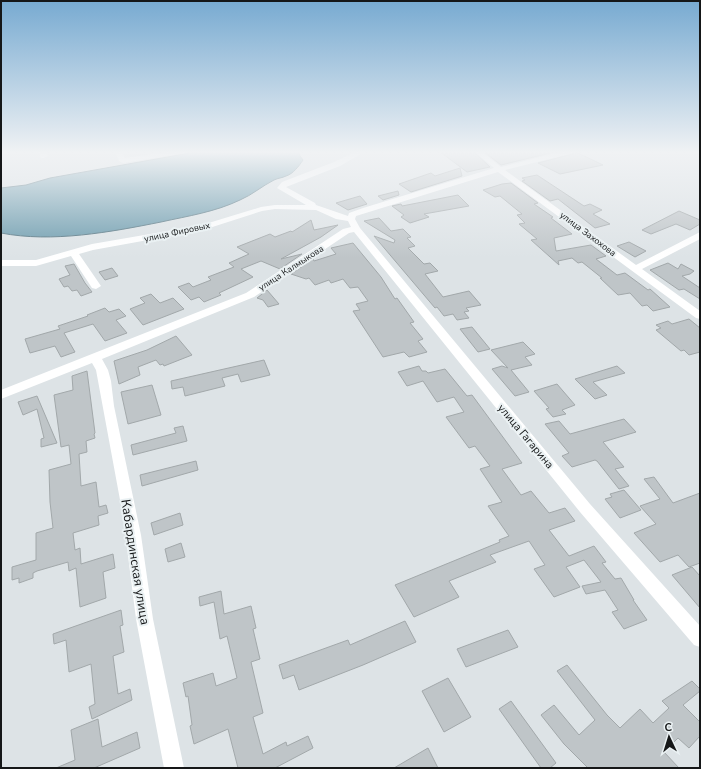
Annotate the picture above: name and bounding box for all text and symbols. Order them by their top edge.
street label: улица Захохова [557,209,619,259]
street label: улица Фировых [143,219,211,245]
street label: улица Калмыкова [256,242,326,294]
street label: улица Гагарина [494,401,557,472]
street label: Кабардинская улица [116,498,154,626]
north arrow [649,717,689,757]
text: С [664,720,673,735]

